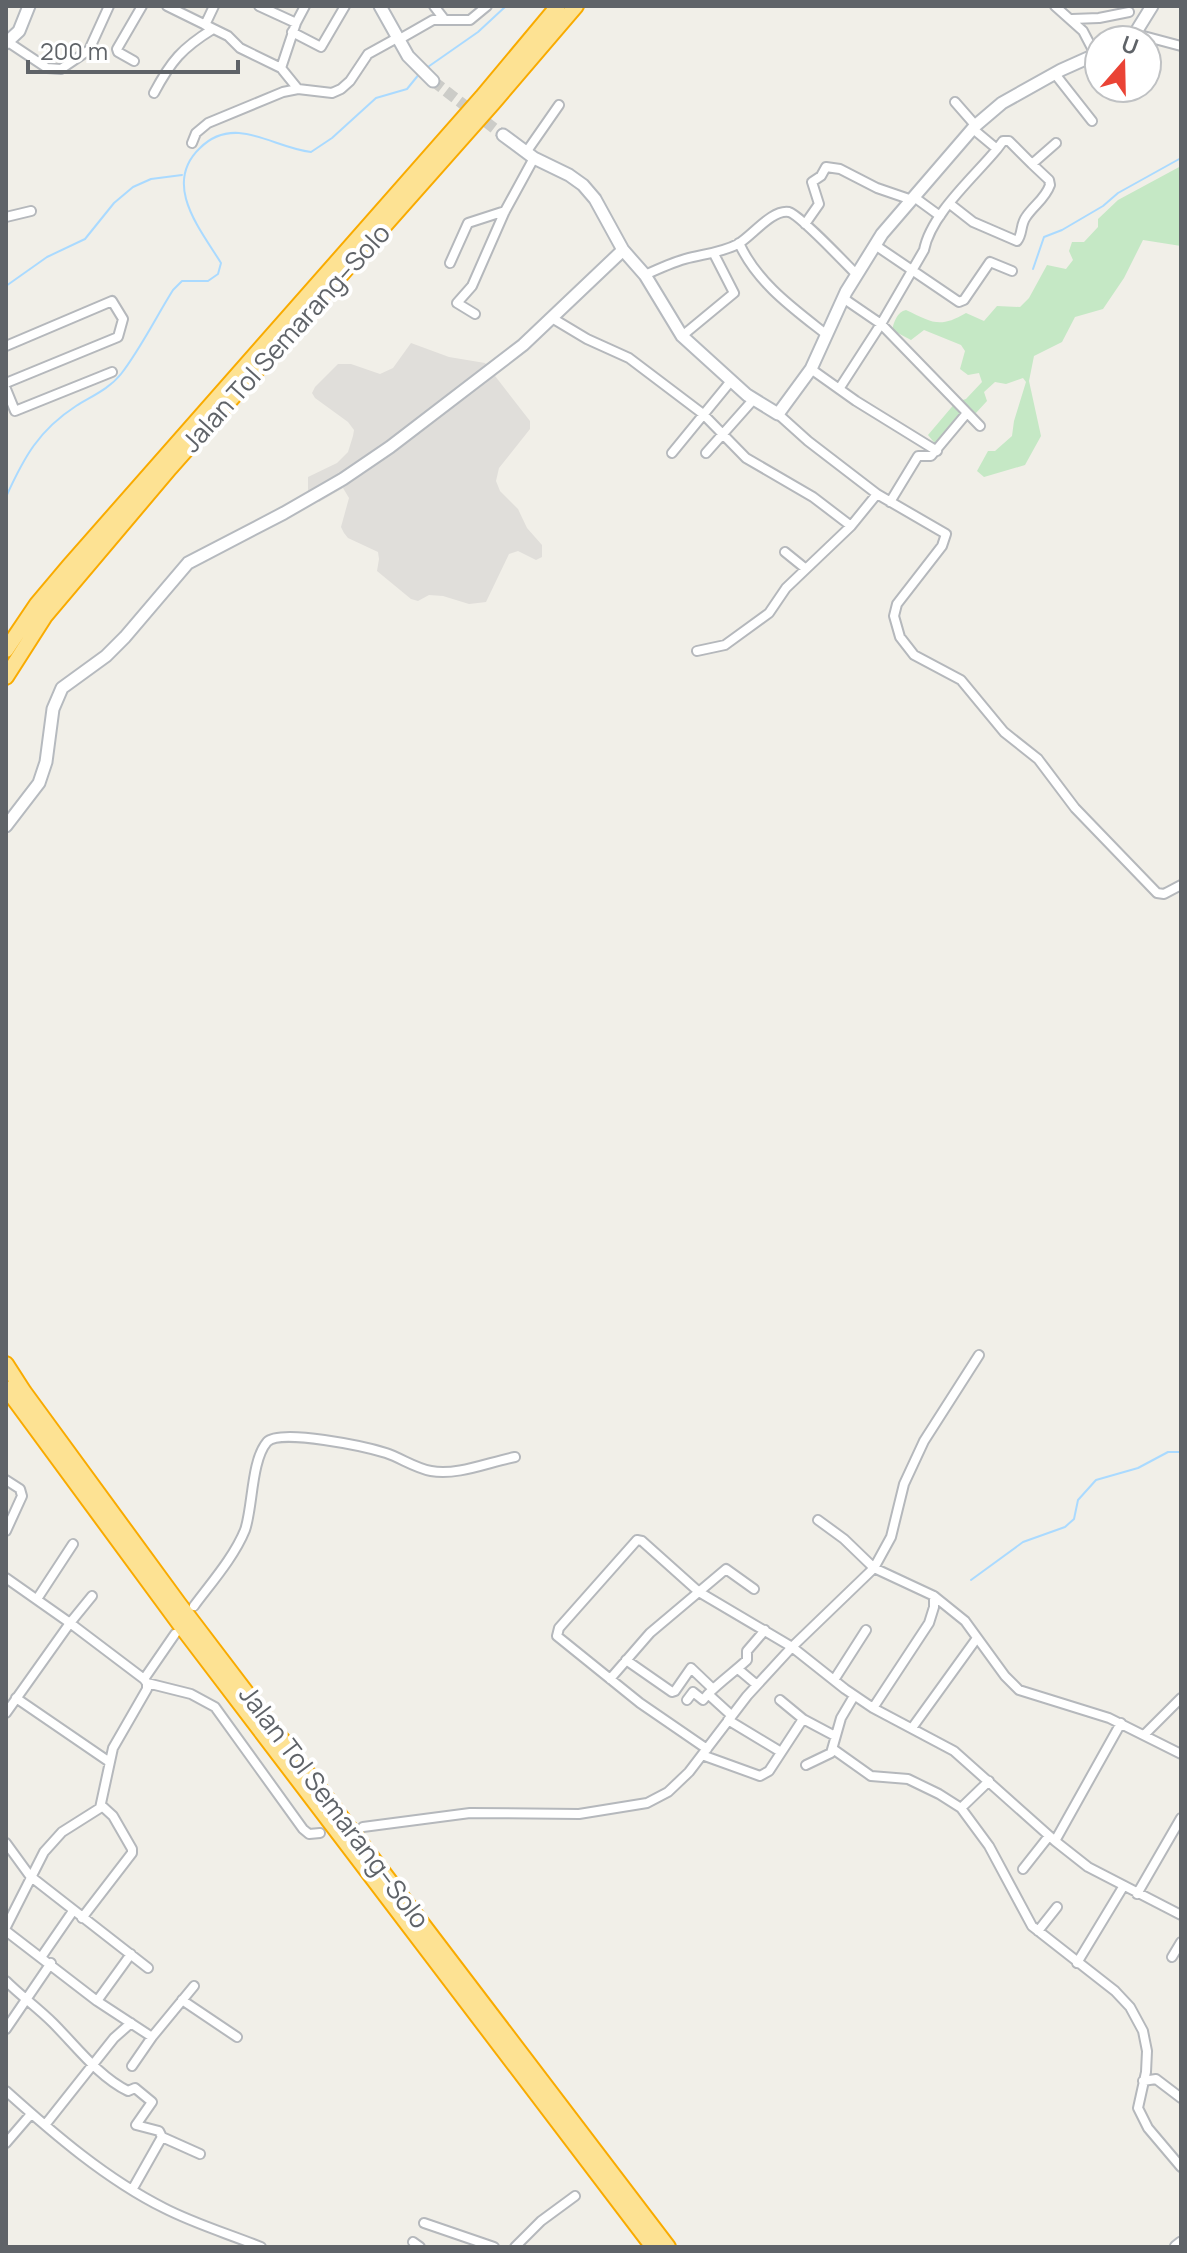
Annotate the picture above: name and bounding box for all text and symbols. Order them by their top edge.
scale bar [28,24,238,74]
north arrow [1083,24,1163,104]
text: U [1117,28,1142,62]
text: 200 m [40,34,108,67]
street label: Jalan Tol Semarang–Solo [173,215,398,459]
street label: Jalan Tol Semarang–Solo [231,1677,438,1935]

